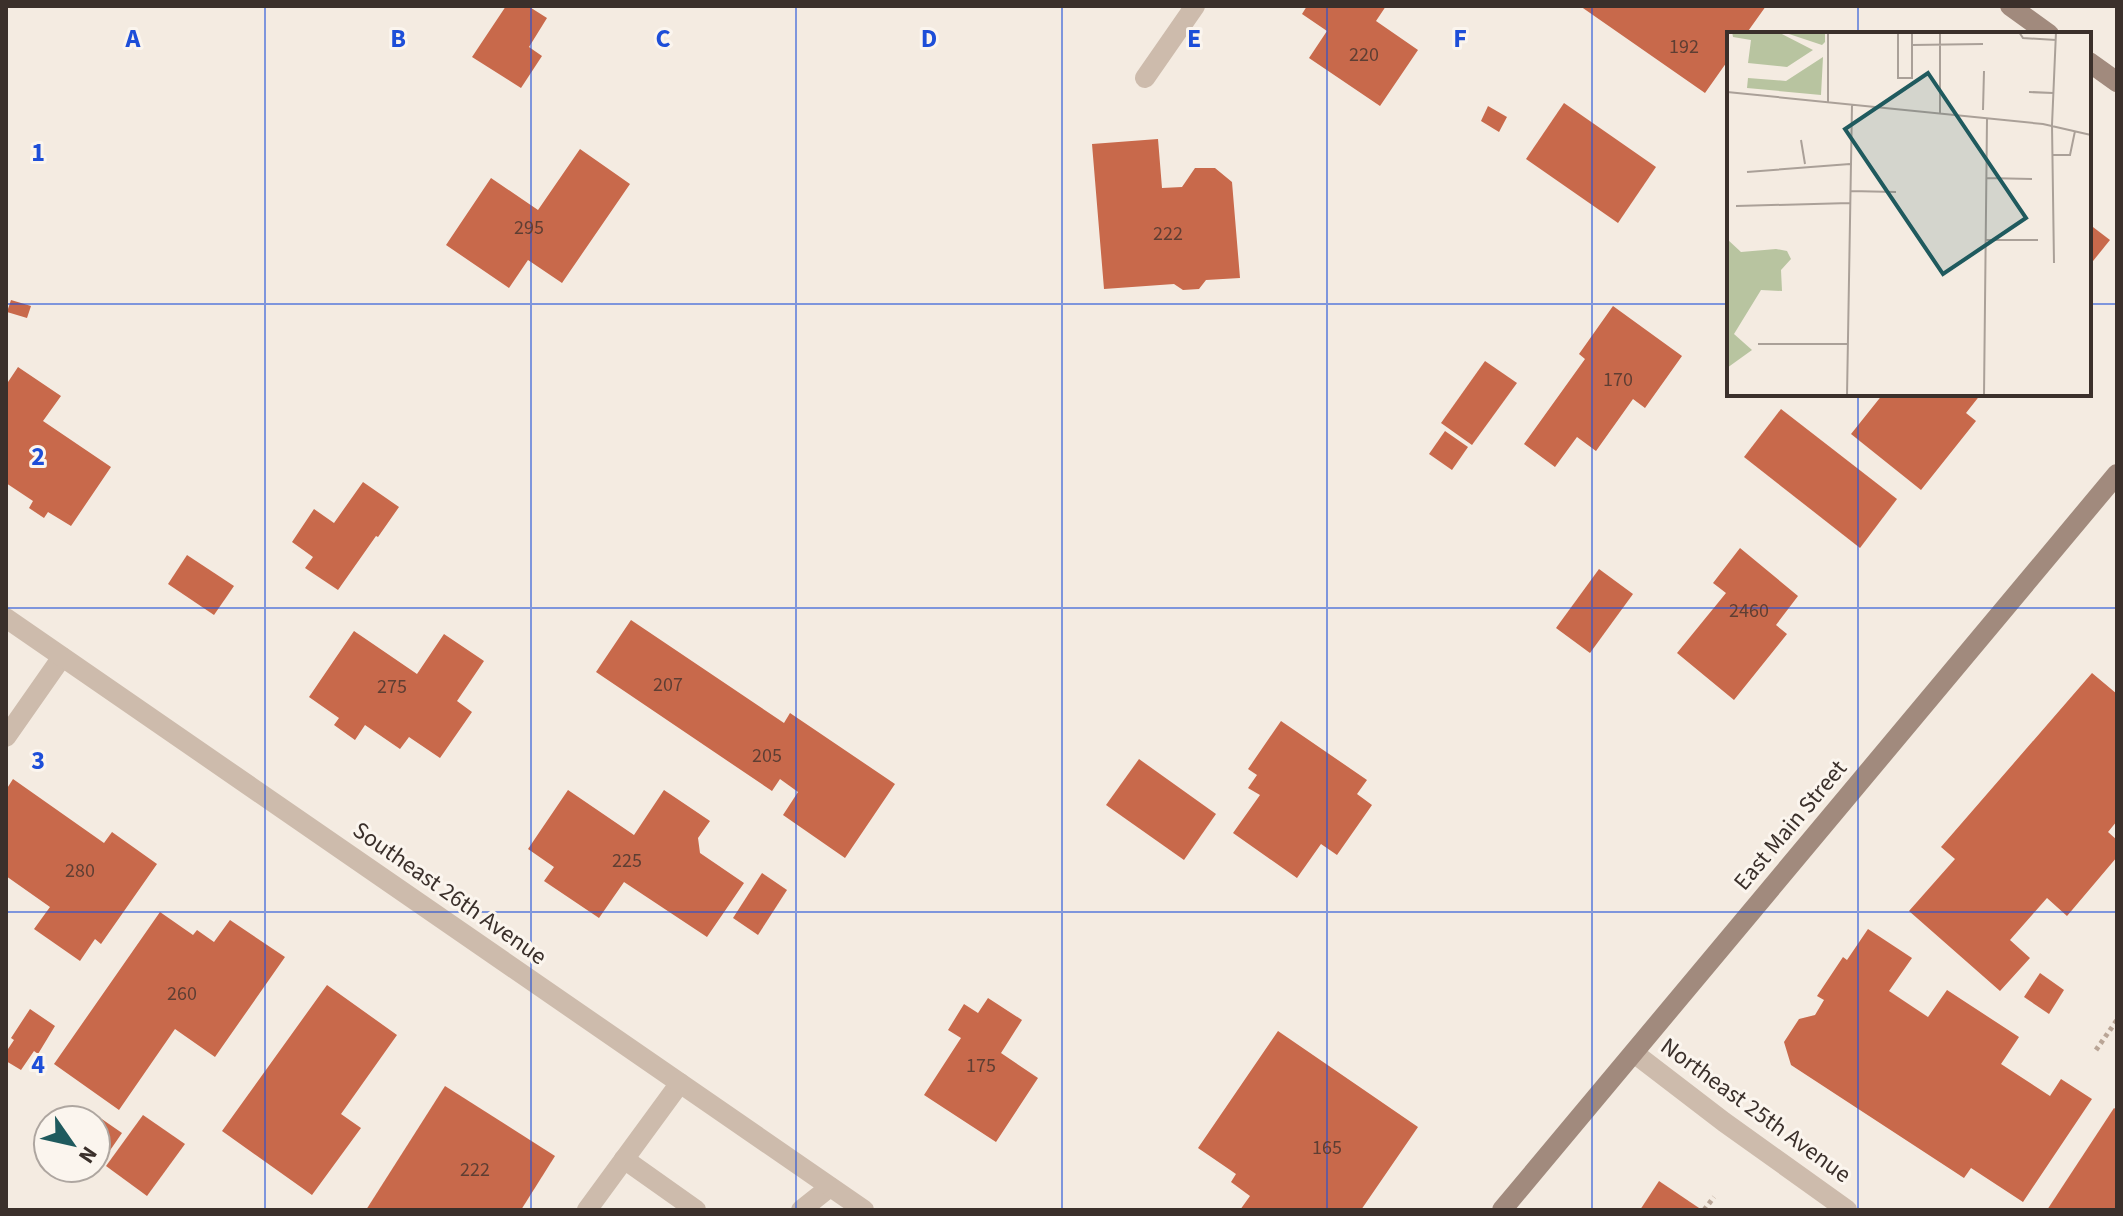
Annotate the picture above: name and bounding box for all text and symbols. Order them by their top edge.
text: A [125,20,142,57]
text: B [390,20,406,57]
text: C [655,20,671,57]
text: D [921,20,937,57]
text: E [1187,20,1201,57]
text: F [1453,20,1467,57]
inset map [1727,32,2091,396]
house number: 192 [1669,33,1699,61]
house number: 220 [1349,41,1379,69]
text: 1 [31,134,45,171]
house number: 295 [514,214,544,242]
house number: 222 [1153,220,1183,248]
house number: 170 [1603,366,1633,394]
text: 2 [31,438,45,475]
house number: 2460 [1729,597,1769,625]
house number: 207 [653,671,683,699]
house number: 275 [377,673,407,701]
text: 3 [31,742,45,779]
house number: 205 [752,742,782,770]
street label: East Main Street [1725,753,1855,898]
street label: Southeast 26th Avenue [345,813,554,974]
house number: 225 [612,847,642,875]
house number: 280 [65,857,95,885]
house number: 260 [167,980,197,1008]
street label: Northeast 25th Avenue [1653,1029,1858,1192]
text: 4 [31,1046,45,1083]
house number: 175 [966,1052,996,1080]
north arrow [32,1104,112,1184]
house number: 165 [1312,1134,1342,1162]
text: N [70,1140,105,1170]
house number: 222 [460,1156,490,1184]

